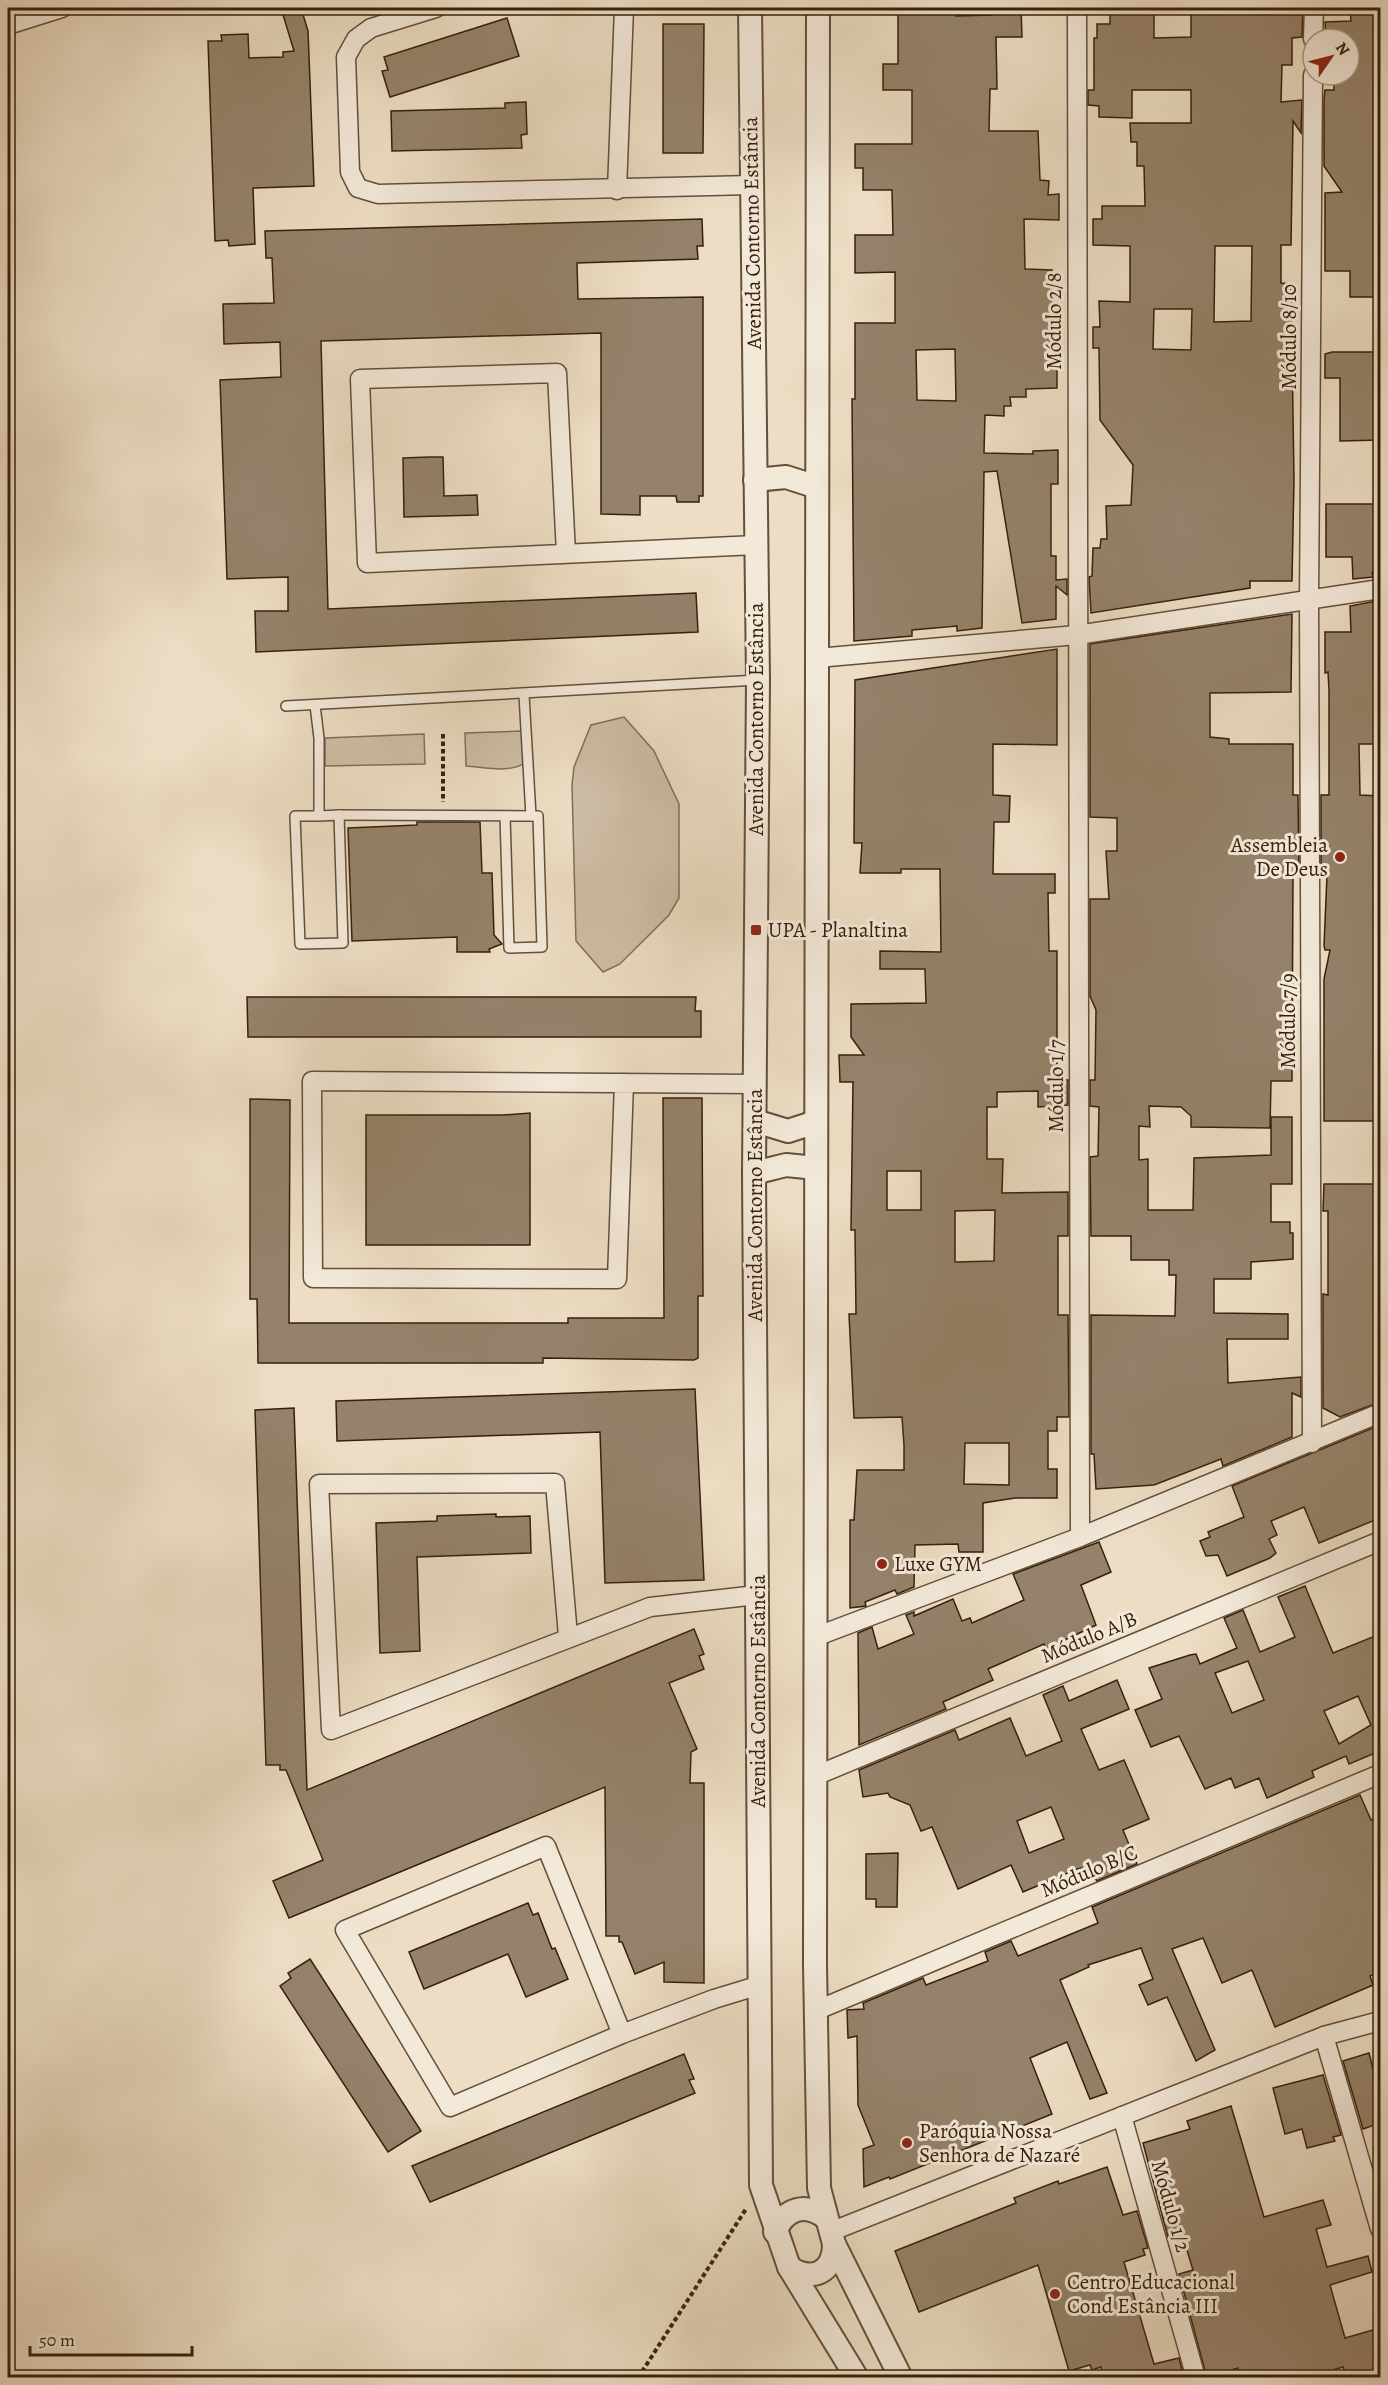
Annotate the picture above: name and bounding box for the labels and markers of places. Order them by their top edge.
place label: Assembleia De Deus [1230,831,1328,883]
marker: Assembleia De Deus [1333,850,1347,864]
place label: UPA - Planaltina [768,916,908,944]
marker: UPA - Planaltina [749,923,763,937]
place label: Luxe GYM [894,1550,982,1578]
marker: Luxe GYM [875,1557,889,1571]
place label: Paróquia Nossa Senhora de Nazaré [919,2117,1080,2169]
marker: Paróquia Nossa Senhora de Nazaré [900,2136,914,2150]
place label: Centro Educacional Cond Estância III [1067,2268,1235,2320]
marker: Centro Educacional Cond Estância III [1048,2287,1062,2301]

